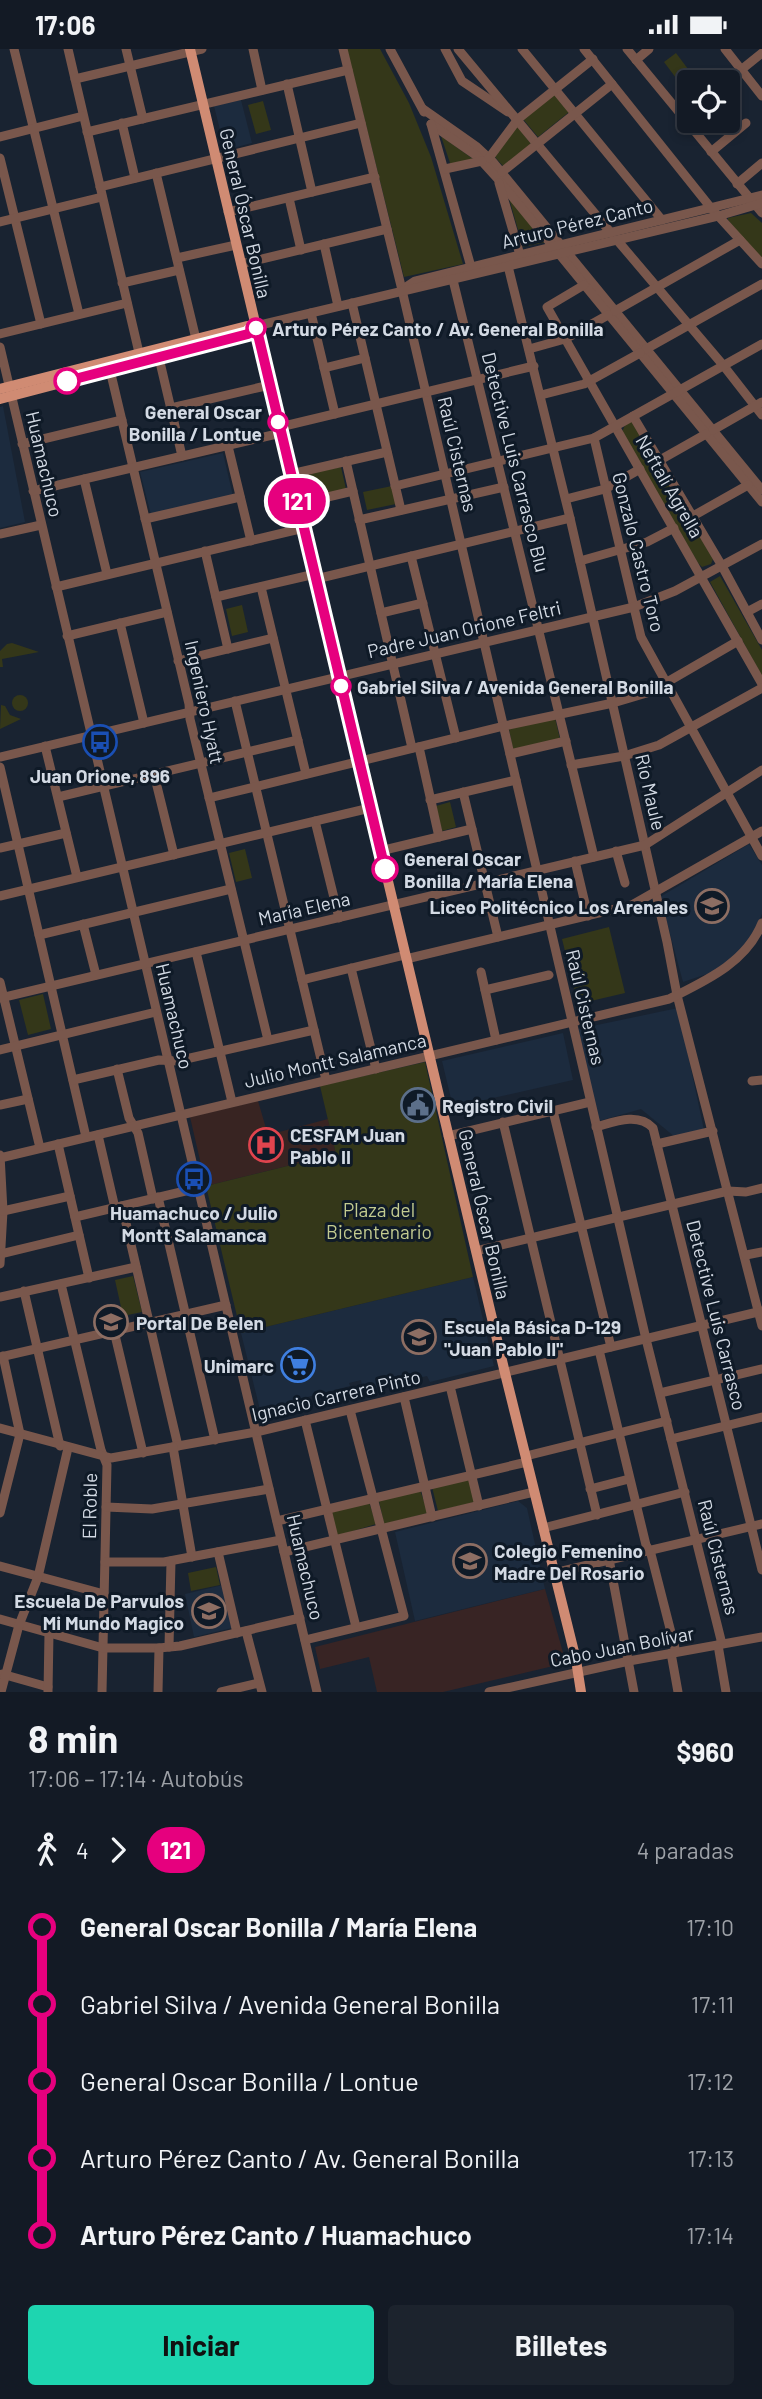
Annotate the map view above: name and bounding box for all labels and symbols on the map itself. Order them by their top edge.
street label: General Óscar Bonilla [215,126,277,300]
street label: Arturo Pérez Canto [499,193,655,253]
place label: Arturo Pérez Canto / Av. General Bonilla [272,317,603,340]
marker: Arturo Pérez Canto / Av. General Bonilla [246,318,266,338]
street label: Detective Luis Carrasco Blu [478,350,554,574]
unlabelled marker [54,368,80,394]
street label: Raúl Cisternas [434,394,482,514]
place label: General Oscar Bonilla / Lontue [129,400,263,445]
street label: Huamachuco [22,409,68,519]
marker: General Oscar Bonilla / Lontue [268,412,288,432]
street label: Neftalí Agrella [631,430,709,542]
street label: Gonzalo Castro Toro [608,470,670,634]
line badge: 121 [257,478,337,524]
street label: Padre Juan Orione Feltri [365,596,563,662]
street label: Ingeniero Hyatt [181,638,229,766]
place label: Gabriel Silva / Avenida General Bonilla [357,675,673,698]
marker: Gabriel Silva / Avenida General Bonilla [331,676,351,696]
bus stop icon: Juan Orione, 896 [81,723,119,761]
street label: Río Maule [631,752,671,832]
place label: Juan Orione, 896 [30,764,170,787]
place label: General Oscar Bonilla / María Elena [404,847,573,892]
marker: General Oscar Bonilla / María Elena [372,856,398,882]
street label: María Elena [256,886,352,930]
school or university icon: Liceo Politécnico Los Arenales [693,887,731,925]
place label: Liceo Politécnico Los Arenales [429,895,688,918]
street label: Raúl Cisternas [562,947,610,1067]
street label: Huamachuco [152,961,198,1071]
street label: Julio Montt Salamanca [242,1028,428,1092]
public building icon: Registro Civil [399,1086,437,1124]
place label: Registro Civil [442,1094,553,1117]
place label: CESFAM Juan Pablo II [290,1123,405,1168]
hospital icon: CESFAM Juan Pablo II [247,1126,285,1164]
street label: General Óscar Bonilla [454,1127,516,1301]
bus stop icon: Huamachuco / Julio Montt Salamanca [175,1160,213,1198]
park label: Plaza del Bicentenario [326,1198,432,1243]
place label: Huamachuco / Julio Montt Salamanca [110,1201,278,1246]
street label: Detective Luis Carrasco [682,1217,752,1413]
school or university icon: Portal De Belen [92,1303,130,1341]
place label: Portal De Belen [136,1311,264,1334]
place label: Escuela Básica D-129 "Juan Pablo II" [444,1315,621,1360]
school or university icon: Escuela Básica D-129 "Juan Pablo II" [400,1318,438,1356]
supermarket icon: Unimarc [279,1346,317,1384]
place label: Unimarc [204,1354,274,1377]
street label: Ignacio Carrera Pinto [249,1364,423,1426]
street label: El Roble [77,1473,101,1539]
street label: Raúl Cisternas [694,1497,744,1617]
street label: Huamachuco [283,1512,329,1622]
place label: Colegio Femenino Madre Del Rosario [494,1539,645,1584]
school or university icon: Colegio Femenino Madre Del Rosario [451,1542,489,1580]
place label: Escuela De Parvulos Mi Mundo Magico [14,1589,184,1634]
school or university icon: Escuela De Parvulos Mi Mundo Magico [190,1592,228,1630]
street label: Cabo Juan Bolívar [548,1621,696,1671]

